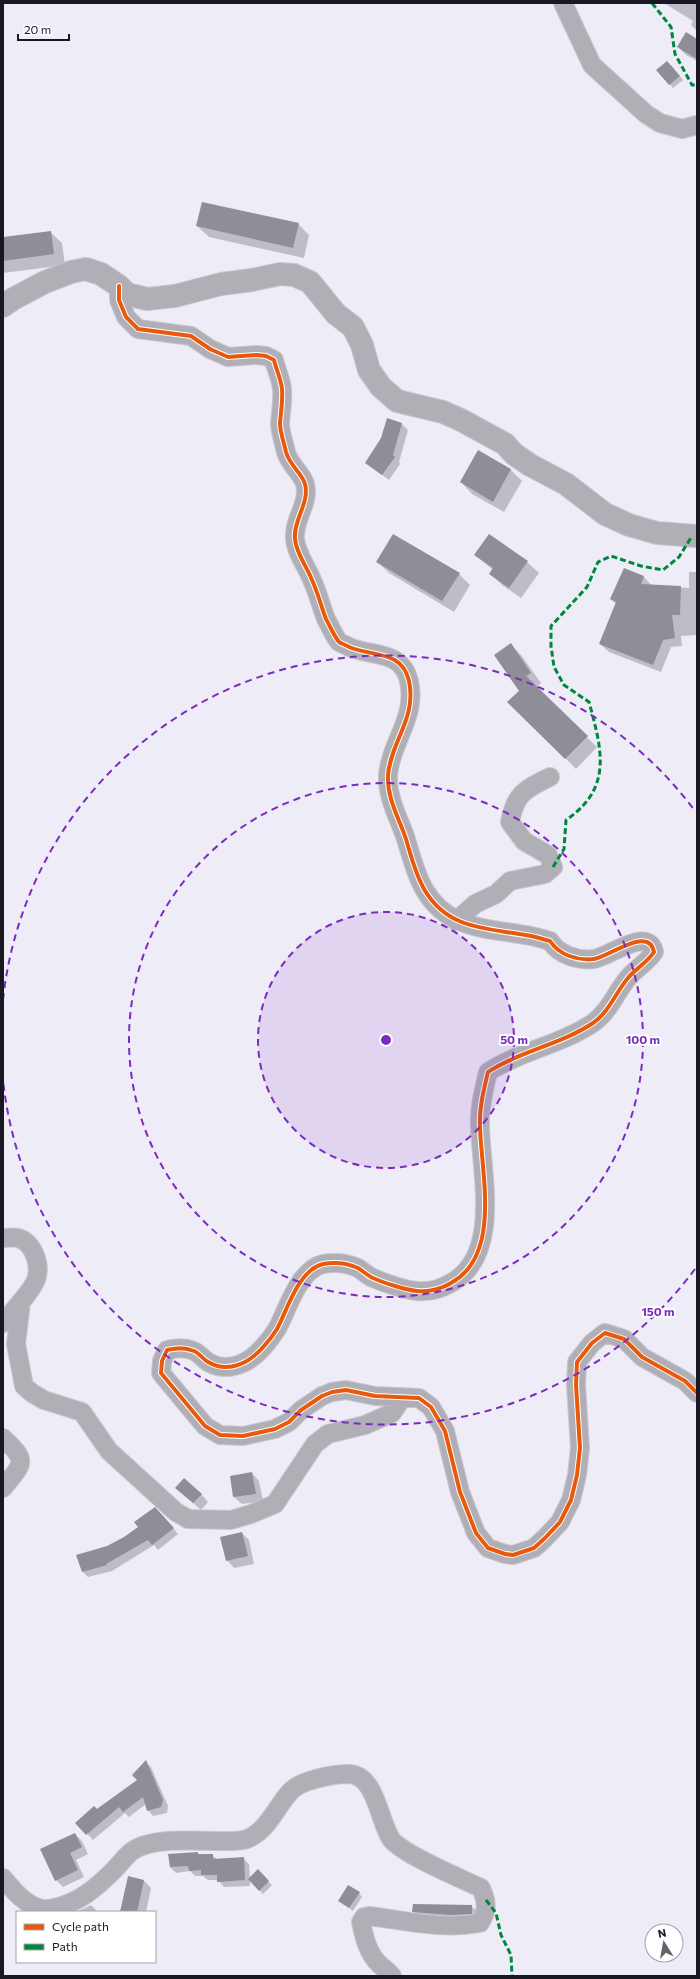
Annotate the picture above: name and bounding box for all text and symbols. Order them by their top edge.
scale bar [18,16,69,42]
text: 20 m [24,22,51,36]
text: 50 m [500,1032,528,1046]
text: 100 m [626,1032,660,1046]
centre of rings [379,1033,393,1047]
text: 150 m [641,1304,675,1318]
legend [16,1911,156,1963]
text: Cycle path [52,1919,109,1933]
north arrow [644,1923,684,1963]
text: N [657,1926,667,1940]
text: Path [52,1939,78,1953]

